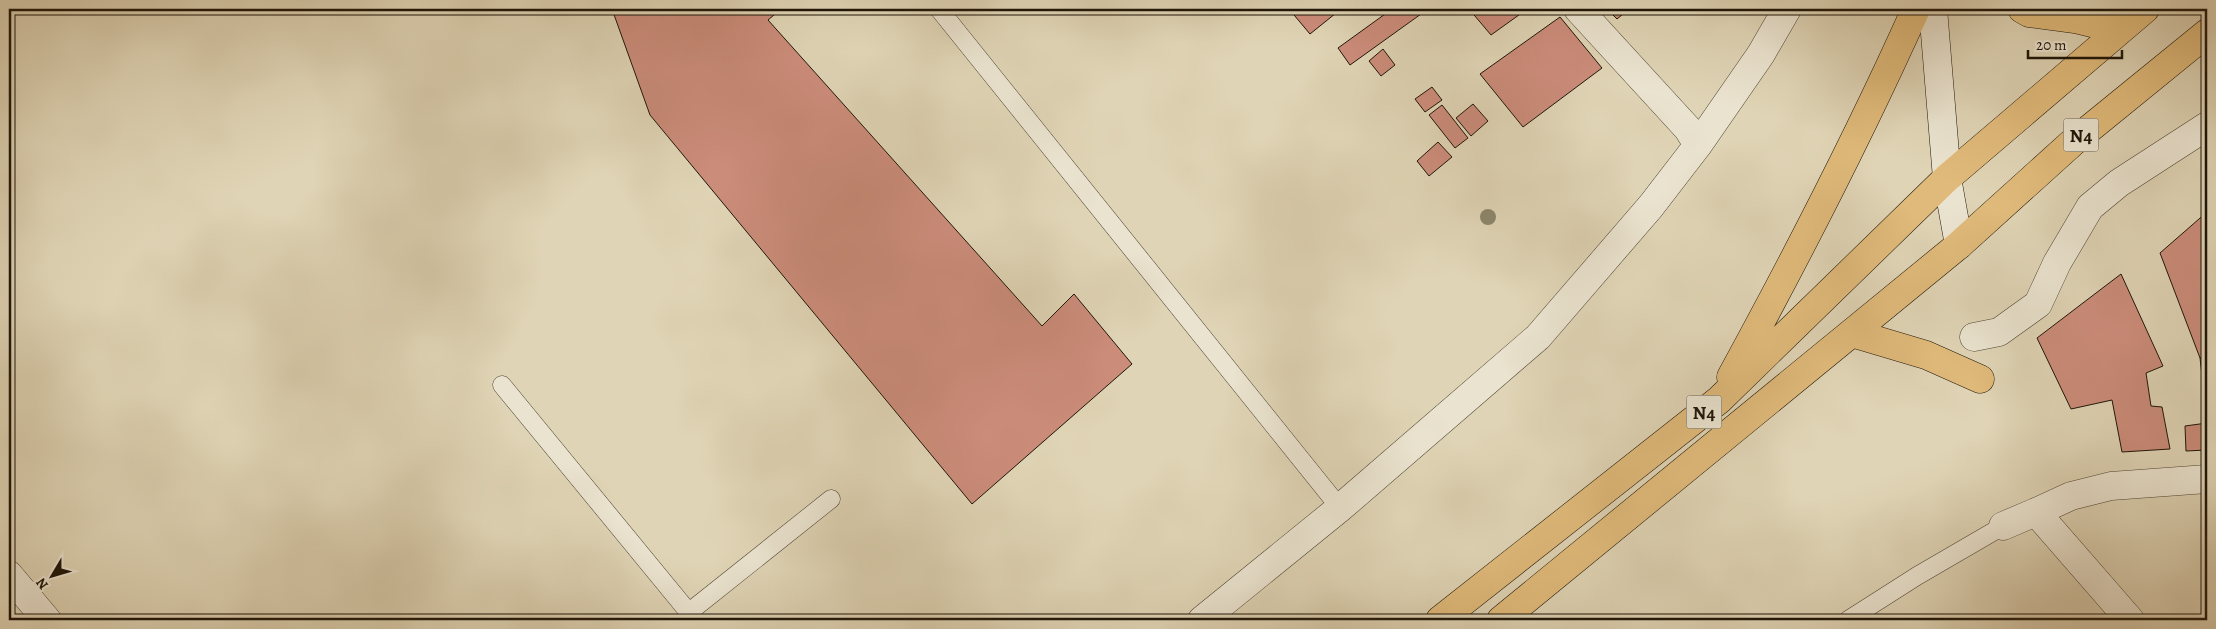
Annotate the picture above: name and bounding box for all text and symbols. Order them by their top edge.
scale bar [2028,28,2122,60]
text: 20 m [2036,35,2067,55]
road number: N4 [2064,118,2098,152]
road number: N4 [1686,396,1722,428]
north arrow [28,552,78,602]
text: N [32,574,53,594]

